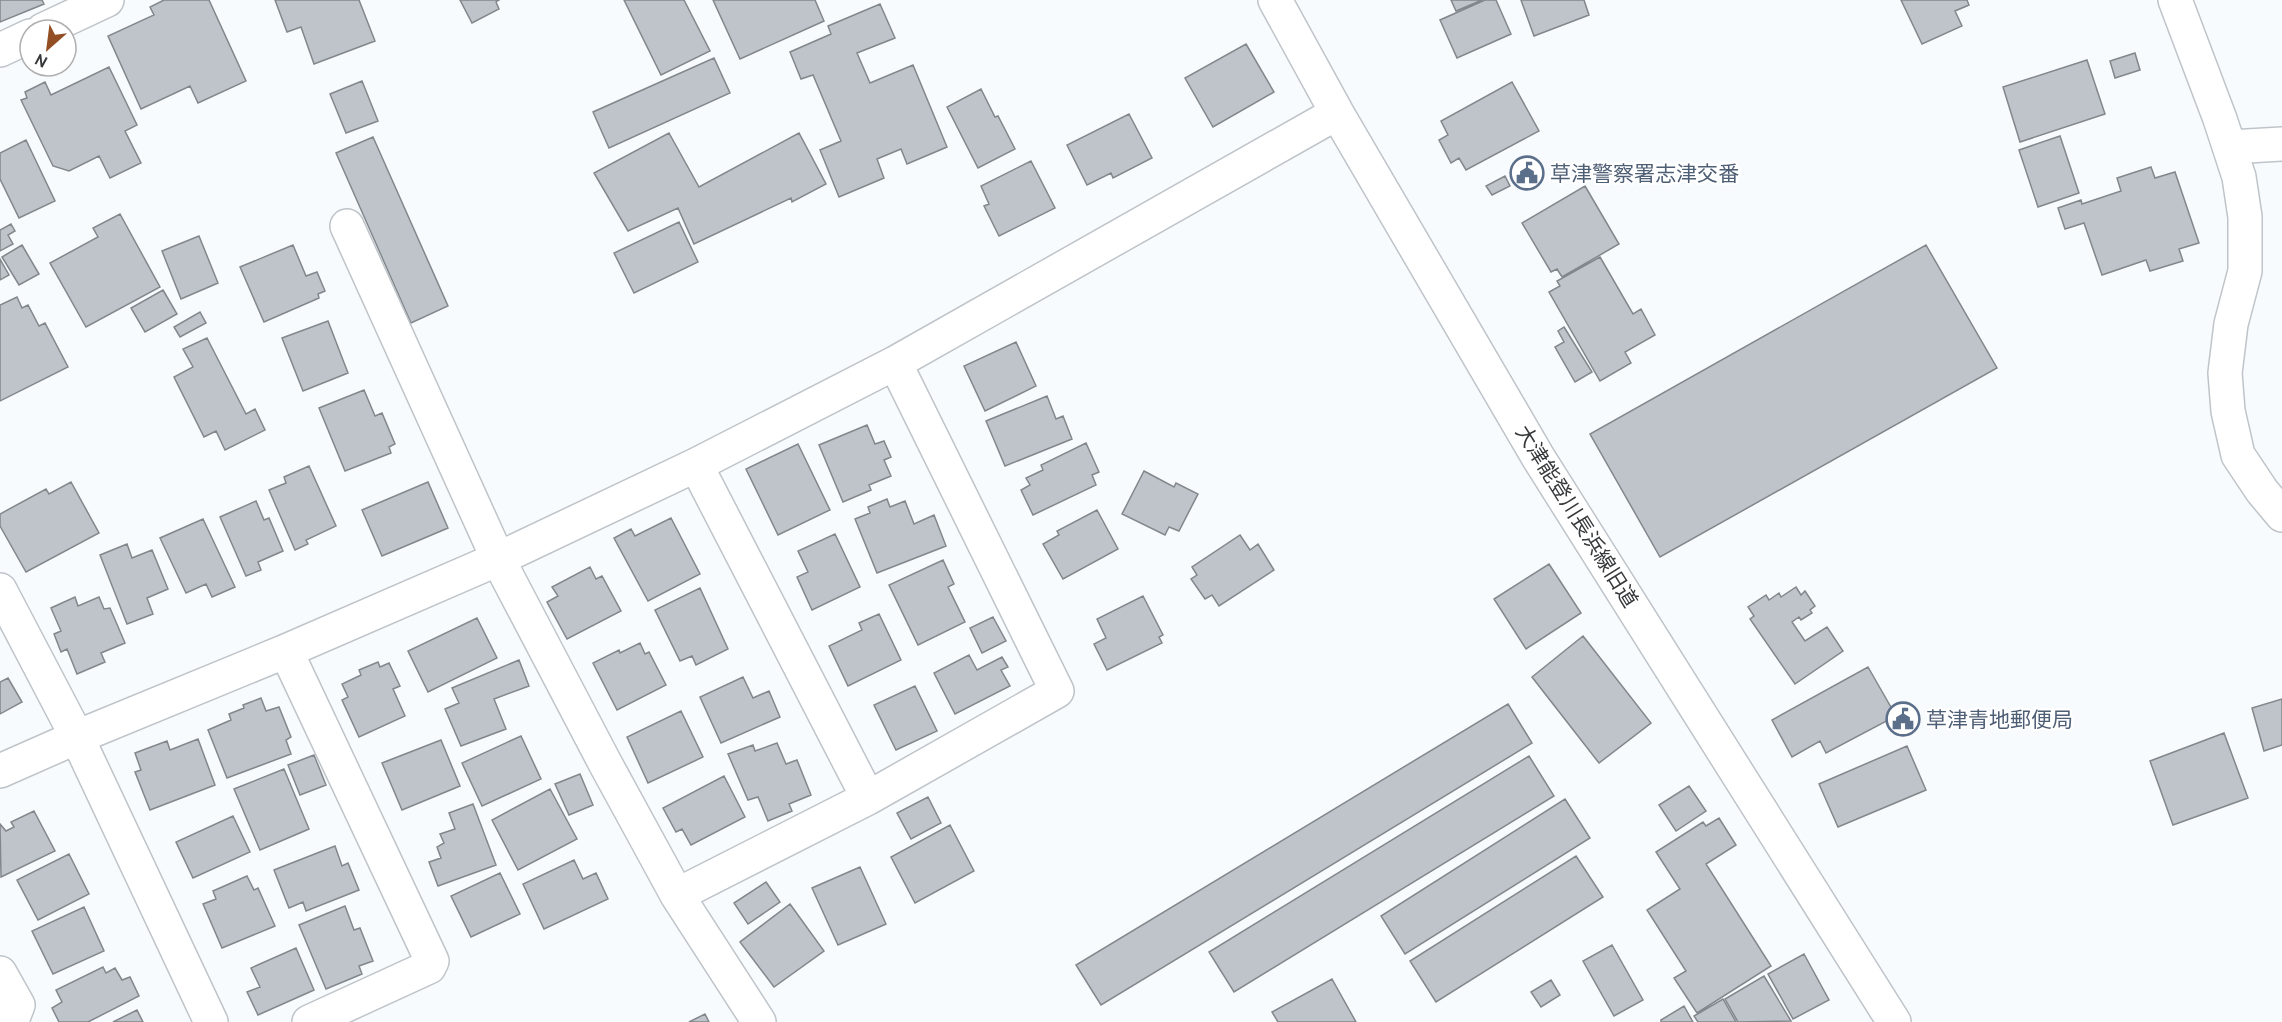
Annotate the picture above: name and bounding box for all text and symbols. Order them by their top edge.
north arrow [18,18,78,78]
text: N [32,50,51,72]
public building icon: 草津警察署志津交番 [1509,155,1545,191]
place label: 草津警察署志津交番 [1550,161,1739,186]
street label: 大津能登川長浜線旧道 [1511,420,1643,612]
public building icon: 草津青地郵便局 [1885,701,1921,737]
place label: 草津青地郵便局 [1926,707,2073,732]

